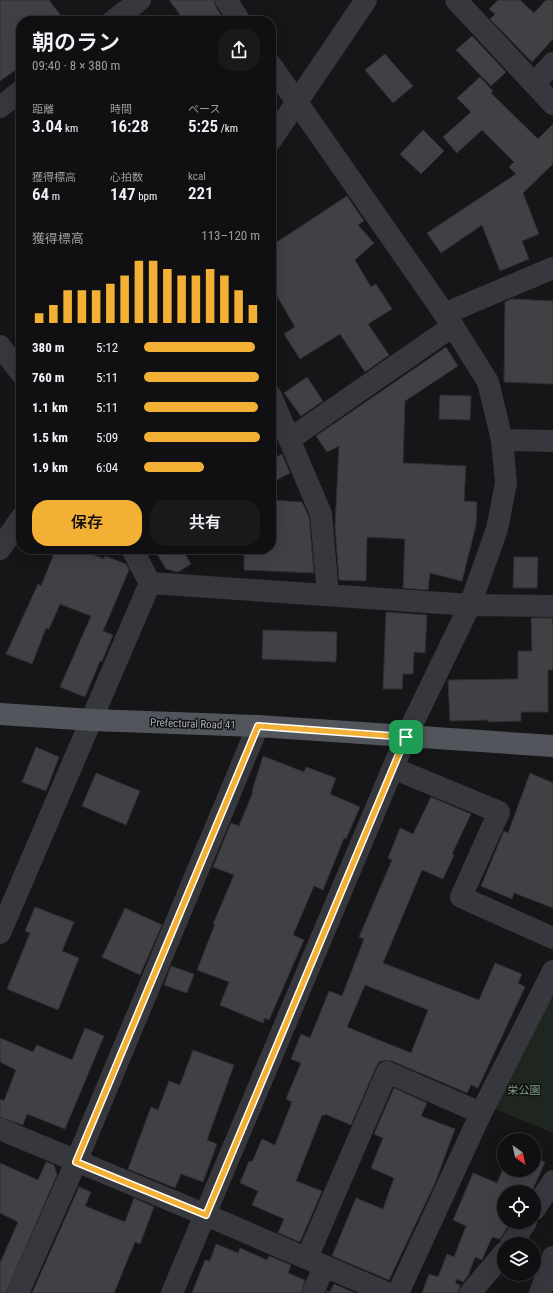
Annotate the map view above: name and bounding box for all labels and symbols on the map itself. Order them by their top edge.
street label: Prefectural Road 41 [150,716,236,732]
pin [389,720,423,754]
park label: 栄公園 [508,1084,541,1097]
north arrow [497,1133,541,1177]

